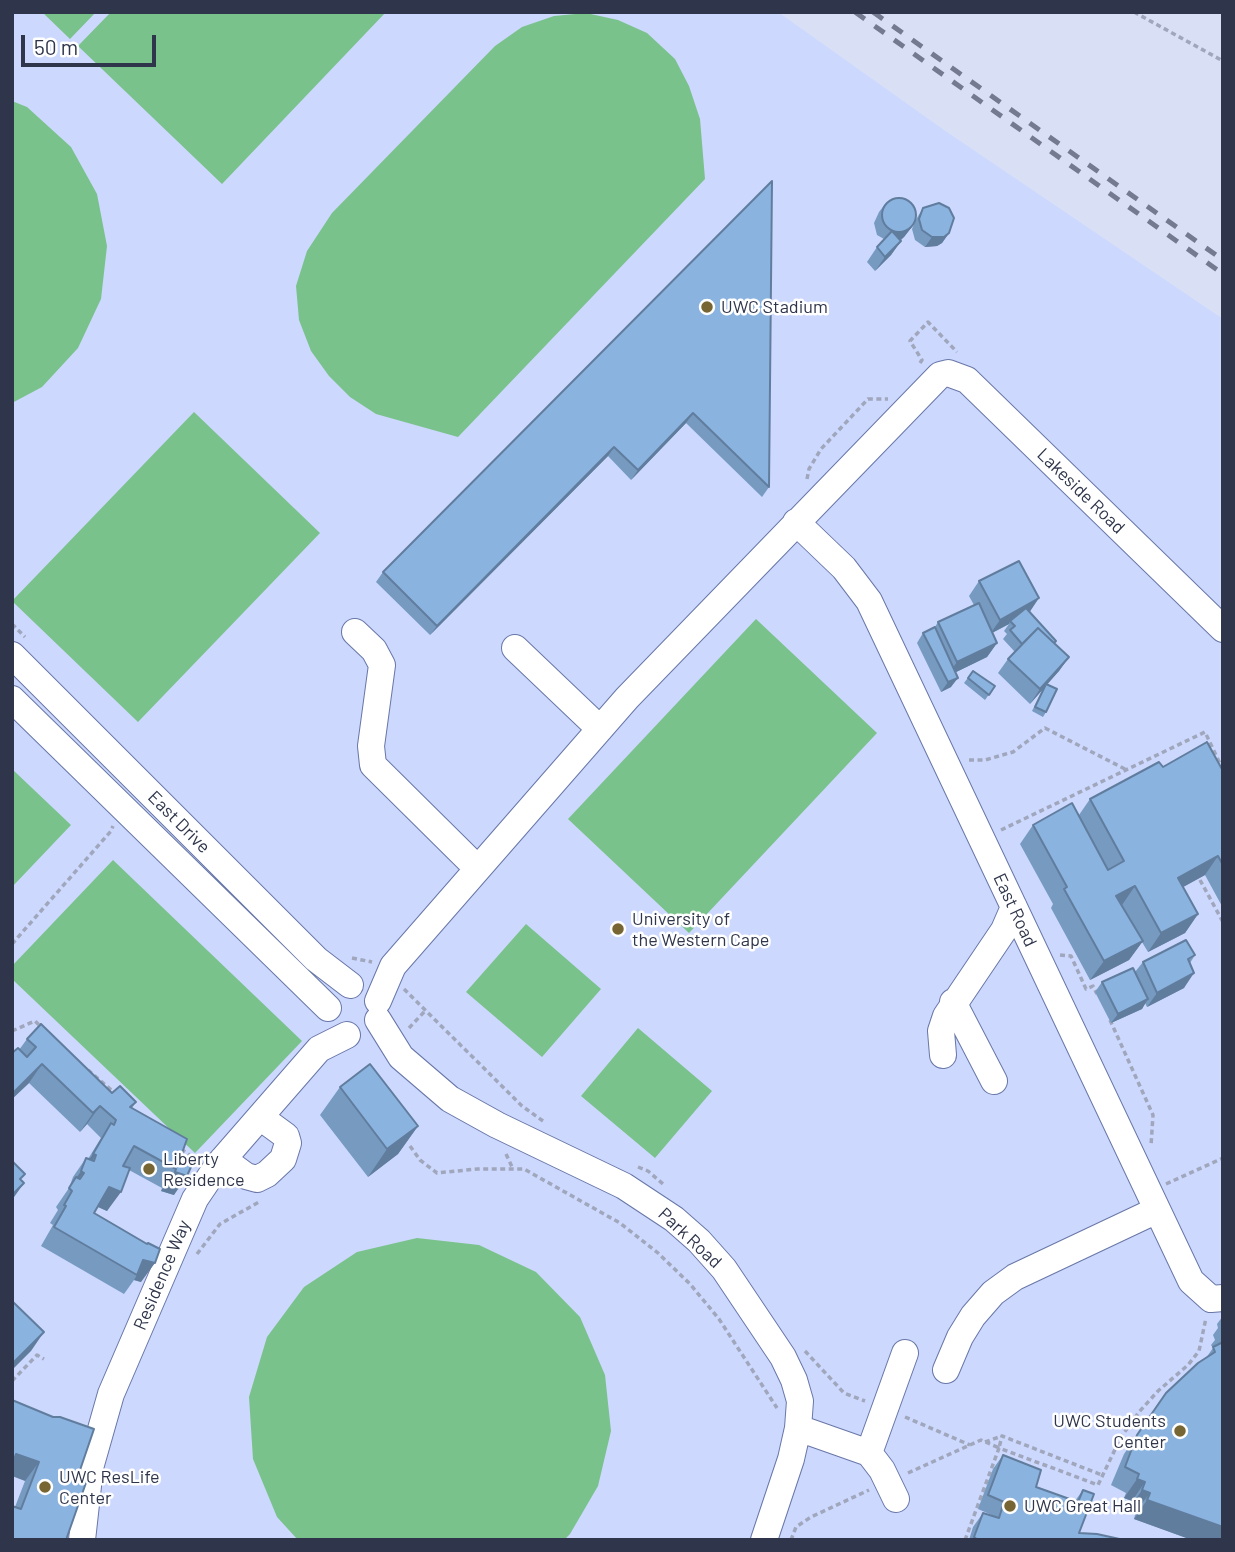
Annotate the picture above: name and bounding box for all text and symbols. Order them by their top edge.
scale bar [24,21,159,65]
text: 50 m [34,34,78,59]
place label: UWC Stadium [721,296,828,318]
marker: UWC Stadium [699,299,715,315]
street label: Lakeside Road [1033,444,1129,538]
street label: East Drive [143,786,215,858]
street label: East Road [989,870,1041,950]
place label: University of the Western Cape [632,908,769,950]
marker: University of the Western Cape [610,921,626,937]
place label: Liberty Residence [163,1148,245,1190]
marker: Liberty Residence [141,1161,157,1177]
street label: Park Road [654,1203,726,1273]
street label: Residence Way [129,1217,195,1333]
place label: UWC Students Center [1053,1410,1166,1452]
marker: UWC Students Center [1172,1423,1188,1439]
place label: UWC ResLife Center [59,1466,160,1508]
marker: UWC ResLife Center [37,1479,53,1495]
place label: UWC Great Hall [1024,1495,1141,1517]
marker: UWC Great Hall [1002,1498,1018,1514]

